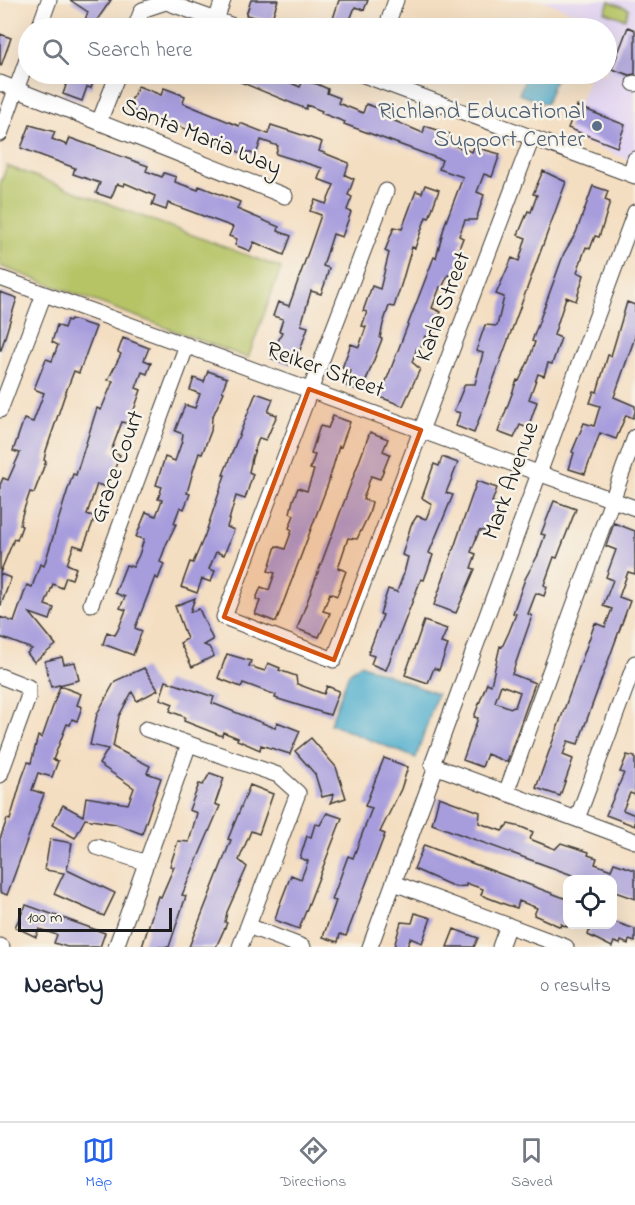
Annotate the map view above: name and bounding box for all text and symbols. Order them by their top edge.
search box [18,18,617,84]
icon: search [39,35,72,68]
text: Search here [87,35,192,67]
street label: Santa Maria Way [115,90,287,187]
place label: Richland Educational Support Center [378,95,586,158]
marker: Richland Educational Support Center [590,119,604,133]
street label: Karla Street [407,247,481,367]
street label: Reiker Street [261,333,389,409]
street label: Grace Court [81,406,155,528]
street label: Mark Avenue [474,417,550,545]
map controls [563,875,617,929]
button: locate [563,875,617,929]
scale bar [18,905,172,932]
text: 100 m [27,906,62,930]
text: Nearby [24,967,103,1005]
text: 0 results [540,972,611,1001]
tab: Map [82,1134,115,1194]
tab: Directions [280,1134,346,1194]
tab: Saved [511,1134,553,1194]

